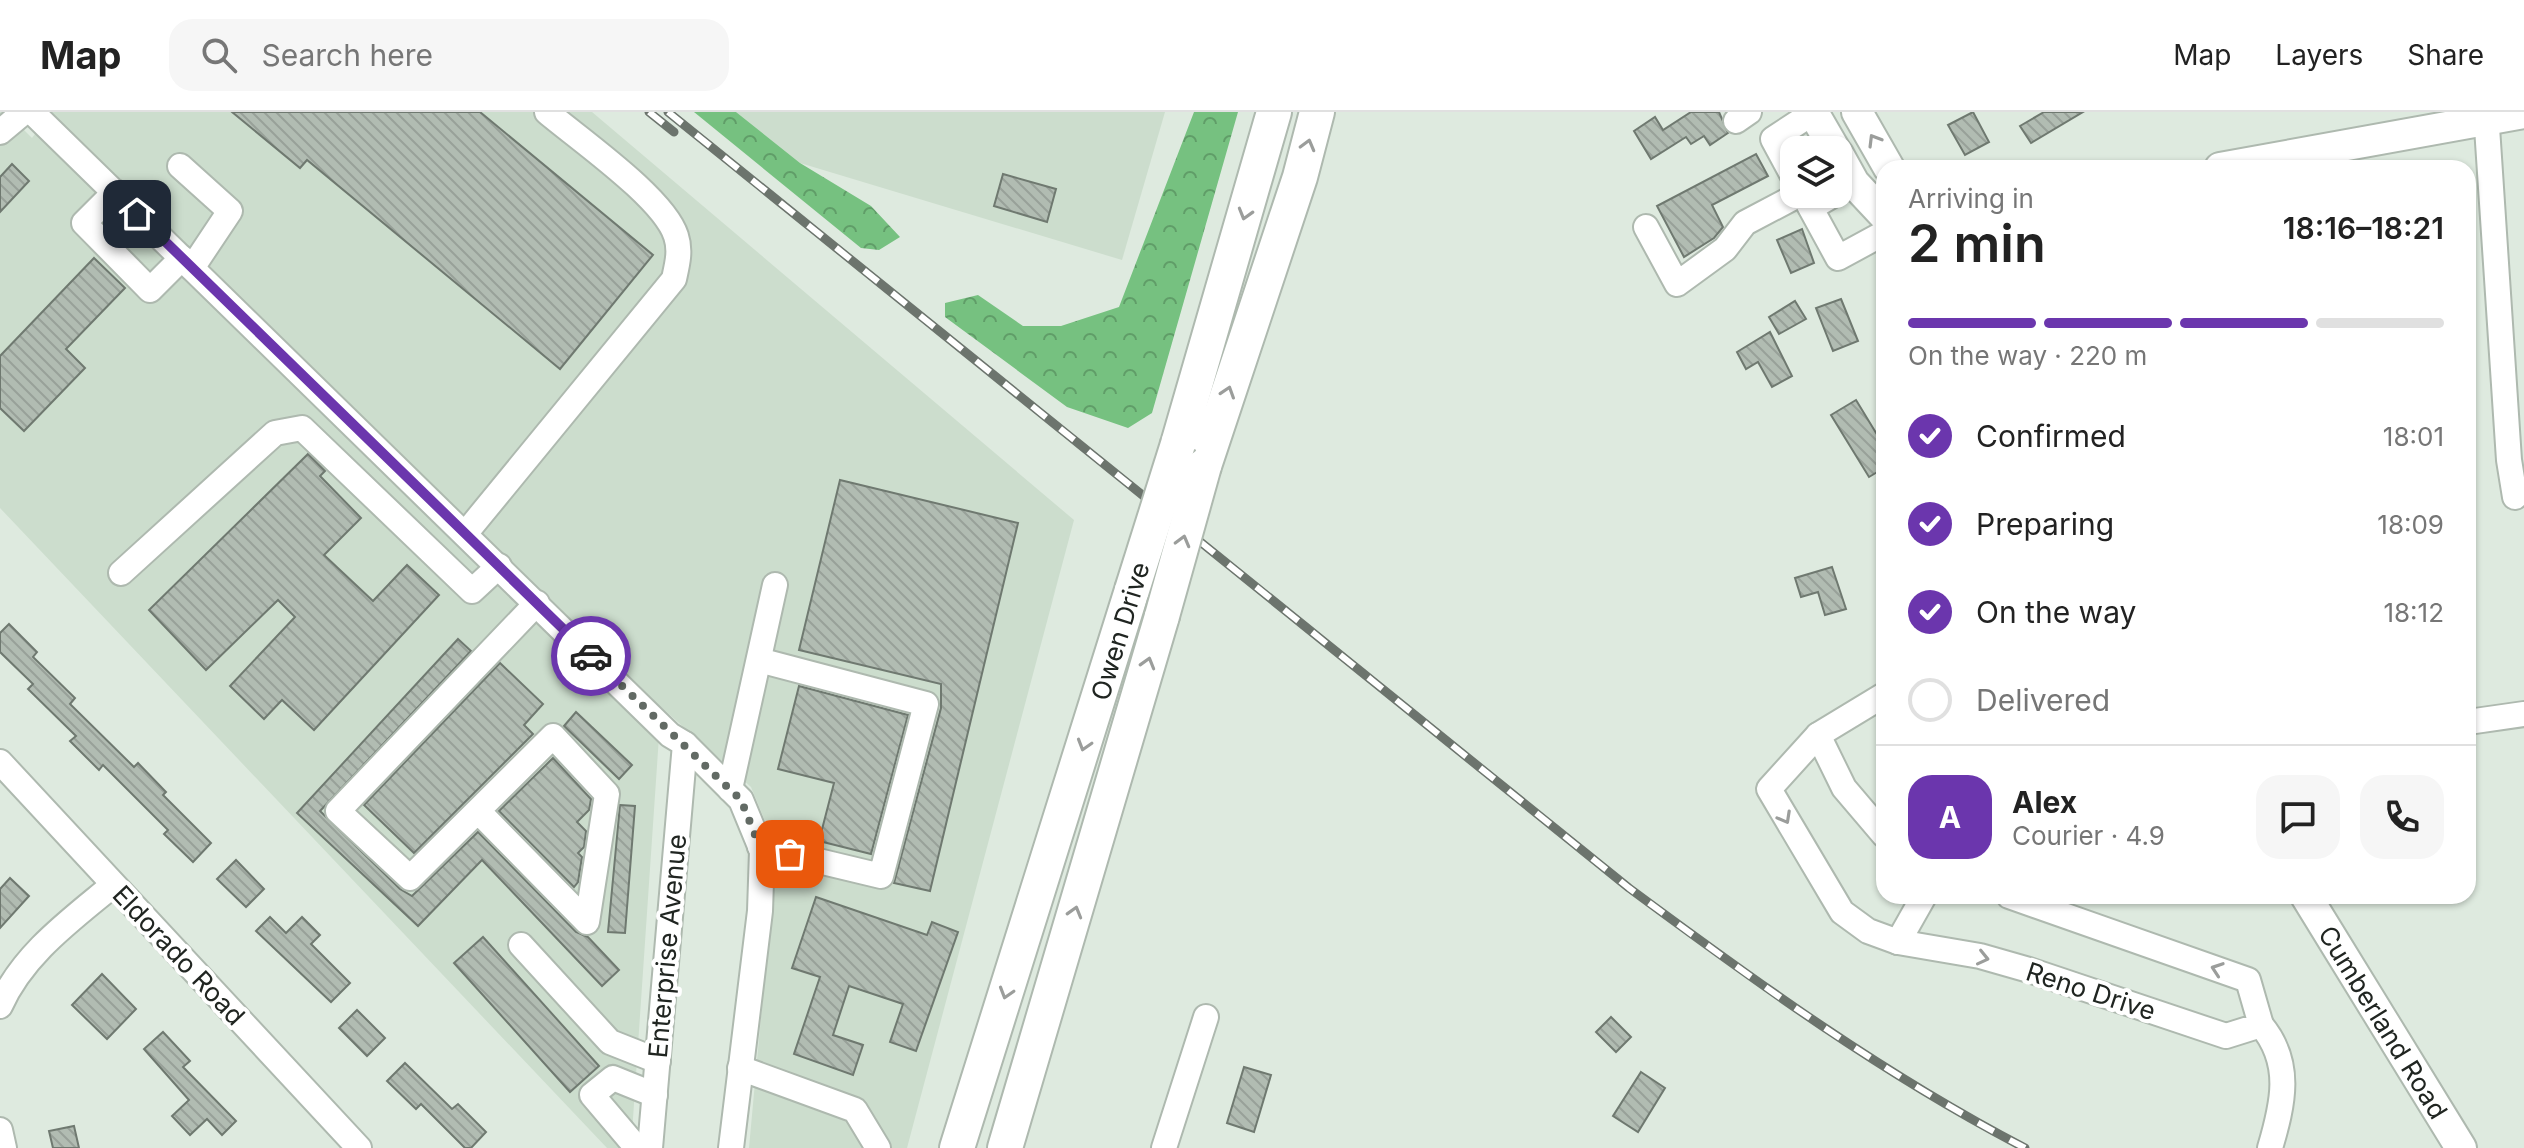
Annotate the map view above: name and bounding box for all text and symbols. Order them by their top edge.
search box [169,19,729,91]
text: Map [40,32,121,78]
icon: search [197,33,241,77]
text: Search here [261,37,433,73]
text: Map [2173,38,2231,72]
text: Layers [2275,38,2363,72]
text: Share [2407,38,2484,72]
one-way arrow [1869,134,1884,149]
map controls [1780,136,1852,208]
button: layers [1780,136,1852,208]
one-way arrow [1299,138,1316,152]
pin [103,180,171,248]
text: Arriving in [1908,183,2034,214]
icon: home [115,192,159,236]
one-way arrow [1238,206,1254,220]
text: 18:16–18:21 [2283,210,2444,246]
text: 2 min [1908,212,2046,275]
text: On the way · 220 m [1908,340,2147,371]
one-way arrow [1219,386,1235,400]
icon: check [1908,414,1952,458]
text: Confirmed [1976,418,2126,454]
text: 18:01 [2383,421,2444,452]
icon: check [1908,502,1952,546]
text: Preparing [1976,506,2114,542]
text: 18:09 [2377,509,2444,540]
one-way arrow [1174,534,1190,548]
street label: Owen Drive [1084,558,1156,704]
icon: check [1908,590,1952,634]
text: On the way [1976,594,2136,630]
text: 18:12 [2383,597,2444,628]
courier [551,616,631,696]
icon: car [569,634,613,678]
one-way arrow [1139,656,1155,670]
text: Delivered [1976,682,2110,718]
one-way arrow [1077,737,1093,751]
button: chat [2256,775,2340,859]
button: phone [2360,775,2444,859]
text: Alex [2012,784,2077,820]
text: A [1939,799,1961,835]
one-way arrow [1776,810,1791,825]
pin [756,820,824,888]
text: Courier · 4.9 [2012,820,2165,851]
icon: bag [768,832,812,876]
street label: Enterprise Avenue [642,833,692,1059]
street label: Eldorado Road [107,879,251,1031]
one-way arrow [1066,906,1082,920]
street label: Cumberland Road [2313,920,2455,1124]
one-way arrow [1976,948,1989,965]
street label: Reno Drive [2022,956,2160,1026]
one-way arrow [2211,963,2225,979]
one-way arrow [999,985,1015,999]

